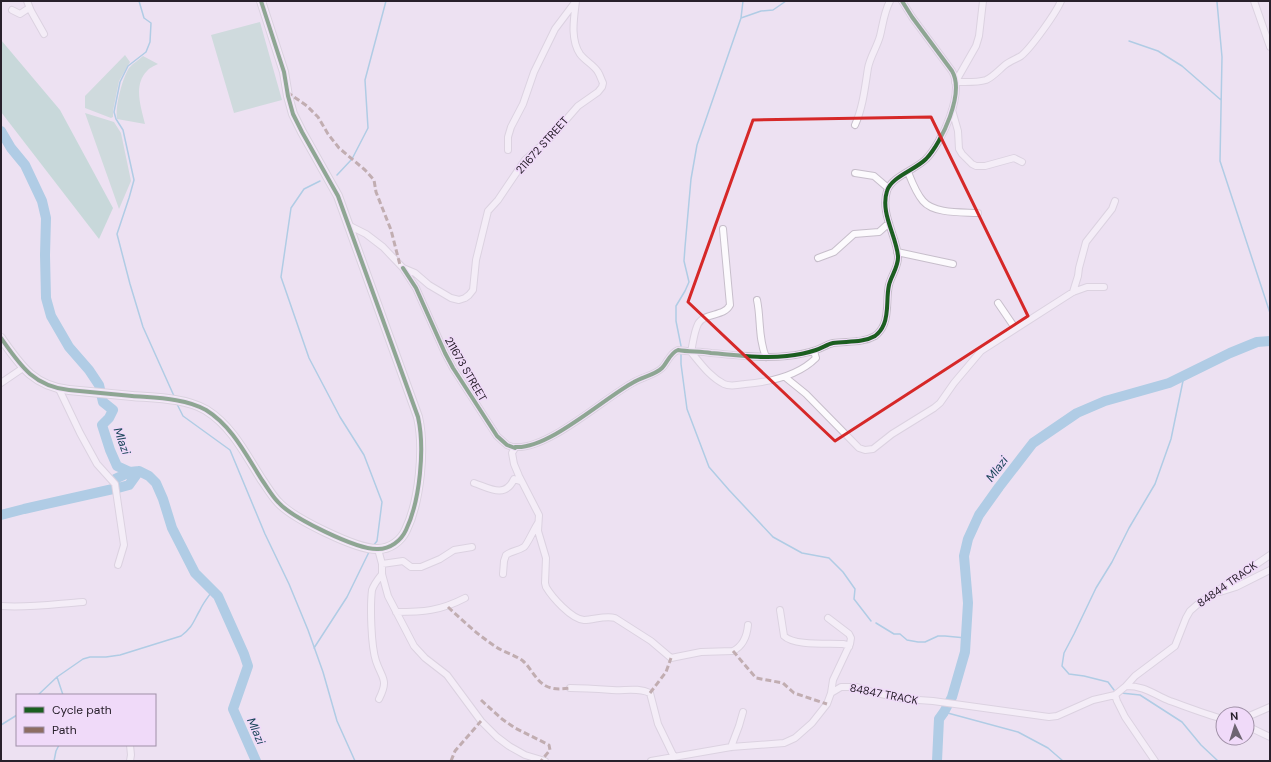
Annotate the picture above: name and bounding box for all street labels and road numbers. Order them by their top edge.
street label: 211672 STREET [513,113,571,177]
street label: 211673 STREET [442,334,490,404]
street label: 84844 TRACK [1194,558,1260,610]
street label: 84847 TRACK [849,681,920,708]

